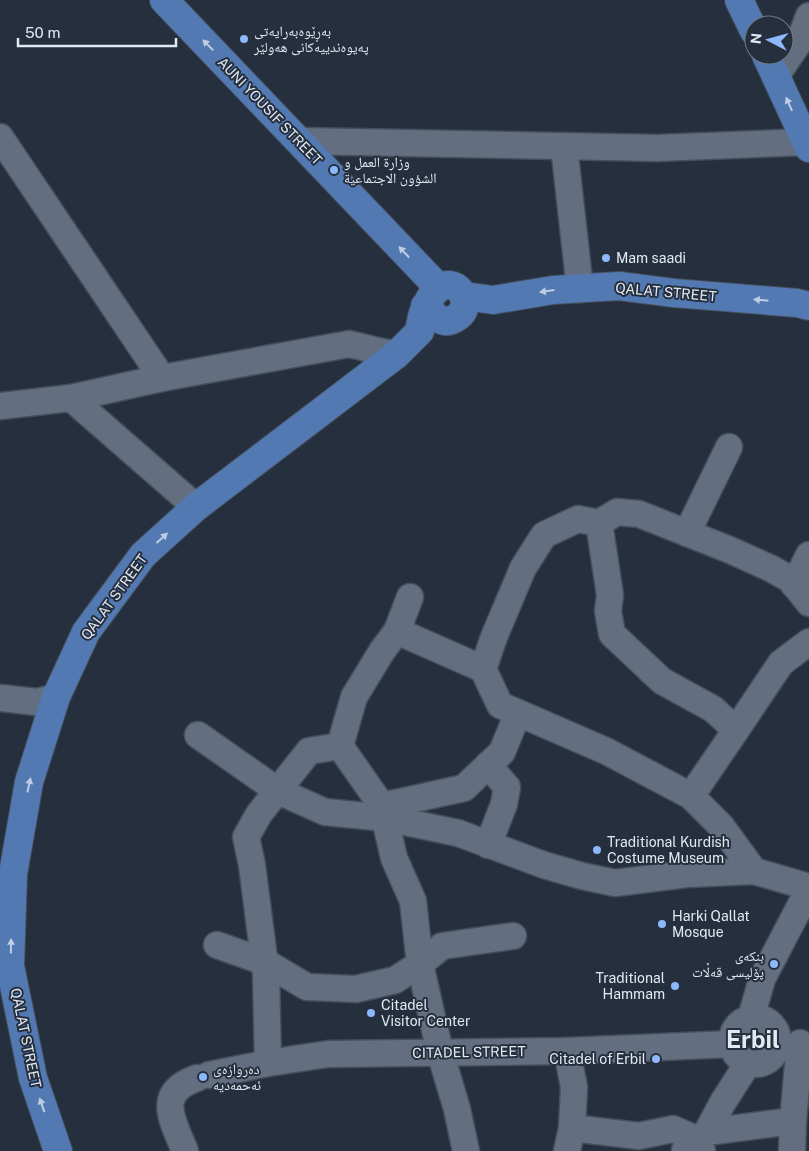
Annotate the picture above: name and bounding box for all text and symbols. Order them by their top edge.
scale bar [18,15,175,47]
north arrow [744,15,794,65]
place label: بەڕێوەبەرایەتی پەیوەندییەکانی هەولێر [253,23,369,56]
text: 50 m [25,24,60,41]
text: N [748,32,765,45]
marker: بەڕێوەبەرایەتی پەیوەندییەکانی هەولێر [238,33,250,45]
one-way arrow [202,40,214,52]
street label: AUNI YOUSIF STREET [215,54,325,168]
one-way arrow [784,97,792,111]
place label: وزارة العمل و الشؤون الاجتماعية [344,154,437,187]
marker: وزارة العمل و الشؤون الاجتماعية [328,164,340,176]
one-way arrow [398,246,410,258]
place label: Mam saadi [616,250,686,266]
marker: Mam saadi [600,252,612,264]
street label: QALAT STREET [615,280,717,304]
one-way arrow [538,288,554,296]
one-way arrow [752,296,768,304]
one-way arrow [155,532,167,544]
street label: QALAT STREET [78,551,150,643]
one-way arrow [25,778,33,793]
place label: Traditional Kurdish Costume Museum [607,834,730,866]
marker: Traditional Kurdish Costume Museum [591,844,603,856]
place label: Harki Qallat Mosque [672,908,750,940]
marker: Harki Qallat Mosque [656,918,668,930]
one-way arrow [7,938,15,954]
place label: بنکەی پۆلیسی قەڵات [692,948,764,981]
marker: بنکەی پۆلیسی قەڵات [768,958,780,970]
place label: Traditional Hammam [595,970,665,1002]
marker: Traditional Hammam [669,980,681,992]
street label: QALAT STREET [8,987,44,1089]
place label: Citadel Visitor Center [381,997,470,1029]
marker: Citadel Visitor Center [365,1007,377,1019]
district label: Erbil [726,1025,780,1053]
street label: CITADEL STREET [412,1043,526,1061]
place label: Citadel of Erbil [549,1051,646,1067]
marker: Citadel of Erbil [650,1053,662,1065]
place label: دەروازەی ئەحمەدیە [213,1061,261,1093]
marker: دەروازەی ئەحمەدیە [197,1071,209,1083]
one-way arrow [38,1097,46,1112]

